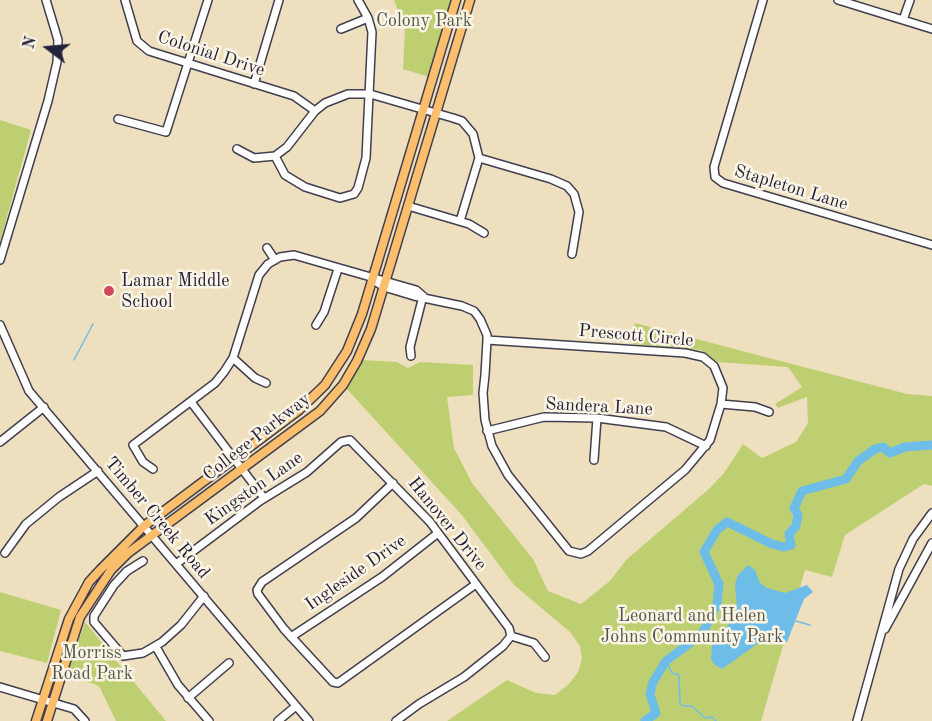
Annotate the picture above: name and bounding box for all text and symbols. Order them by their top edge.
park label: Colony Park [376,10,472,32]
north arrow [18,18,78,78]
street label: Colonial Drive [155,27,267,81]
text: N [21,35,40,51]
street label: Stapleton Lane [732,160,850,216]
place label: Lamar Middle School [121,270,229,312]
marker: Lamar Middle School [102,284,116,298]
street label: Prescott Circle [578,320,694,352]
street label: College Parkway [199,388,315,486]
street label: Sandera Lane [545,393,653,421]
street label: Kingston Lane [201,447,307,531]
street label: Timber Creek Road [100,453,214,583]
street label: Hanover Drive [403,473,491,575]
street label: Ingleside Drive [301,530,411,616]
park label: Leonard and Helen Johns Community Park [601,605,783,648]
park label: Morriss Road Park [51,642,133,684]

